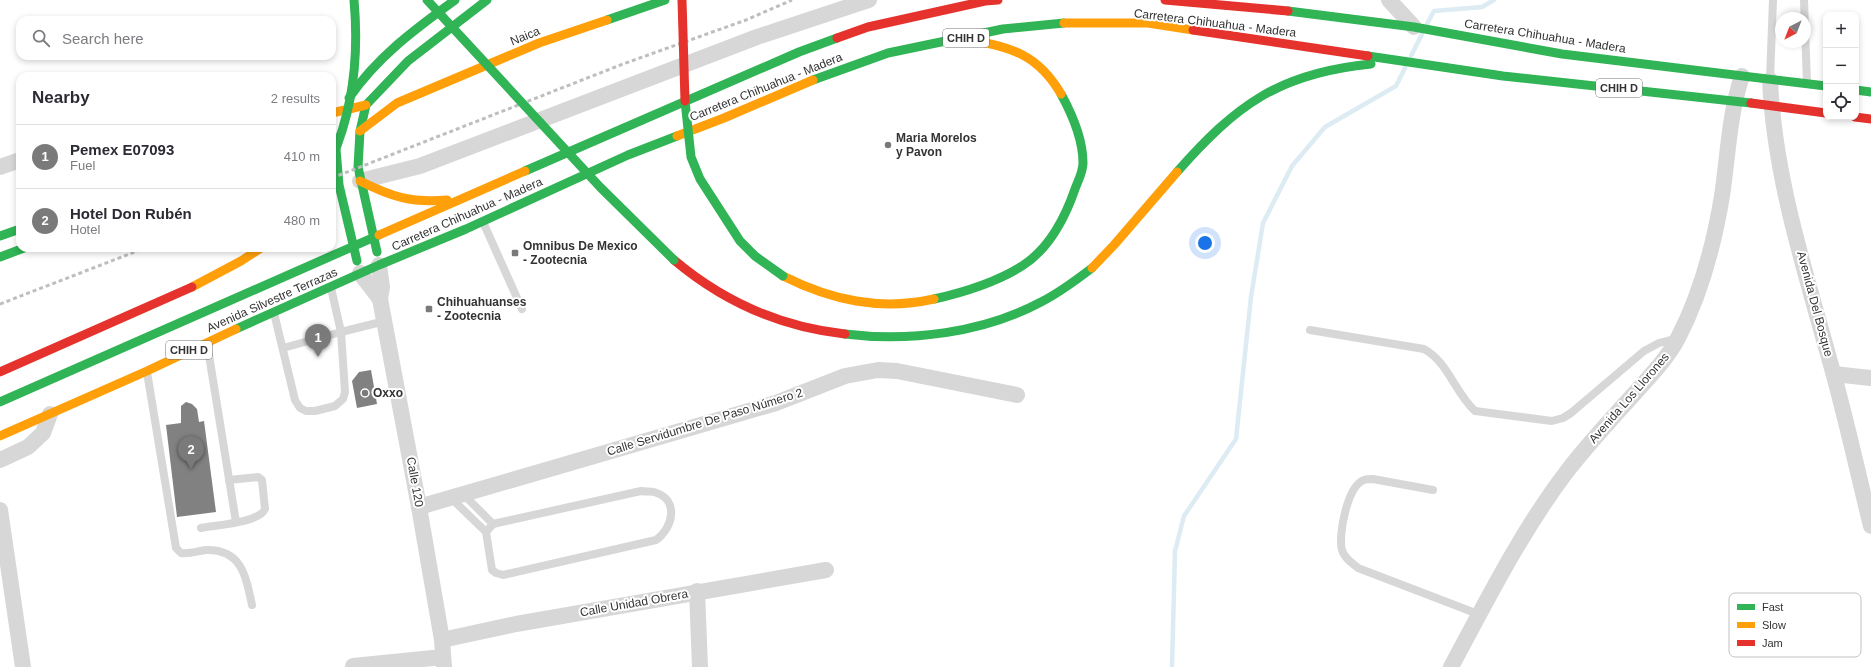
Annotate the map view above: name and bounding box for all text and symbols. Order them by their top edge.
street label: Carretera Chihuahua - Madera [1133,6,1297,40]
north arrow [1775,12,1811,48]
map controls [1823,12,1859,120]
button: + [1823,12,1859,48]
search box [16,16,336,60]
street label: Carretera Chihuahua - Madera [1463,16,1627,56]
street label: Naica [508,24,542,48]
icon: search [30,27,52,49]
road number: CHIH D [943,29,989,47]
text: Search here [62,30,144,47]
button: − [1823,48,1859,84]
street label: Carretera Chihuahua - Madera [688,50,845,124]
road number: CHIH D [1596,79,1642,97]
button: locate [1823,84,1859,120]
text: Nearby [32,88,90,107]
text: 2 results [271,91,320,106]
place label: Maria Morelos y Pavon [896,131,977,159]
marker: Maria Morelos y Pavon [883,140,893,150]
text: Pemex E07093 [70,141,174,158]
text: 1 [41,149,49,164]
text: 410 m [284,149,320,164]
text: Fuel [70,158,95,173]
street label: Carretera Chihuahua - Madera [390,174,545,254]
text: Hotel Don Rubén [70,205,192,222]
text: 2 [41,213,49,228]
text: 480 m [284,213,320,228]
text: Hotel [70,222,100,237]
your location [1195,233,1215,253]
place label: Omnibus De Mexico - Zootecnia [523,239,638,267]
marker: Omnibus De Mexico - Zootecnia [510,248,520,258]
street label: Avenida Del Bosque [1794,250,1836,359]
street label: Avenida Silvestre Terrazas [204,265,340,335]
place label: Chihuahuanses - Zootecnia [437,295,527,323]
marker: Chihuahuanses - Zootecnia [424,304,434,314]
pin: 1 [305,324,331,357]
road number: CHIH D [166,341,212,359]
street label: Avenida Los Llorones [1586,350,1672,446]
street label: Calle Servidumbre De Paso Número 2 [605,385,805,459]
place label: Oxxo [373,386,403,400]
marker: Oxxo [360,388,370,398]
pin: 2 [178,436,204,469]
street label: Calle 120 [404,456,426,509]
street label: Calle Unidad Obrera [579,587,689,619]
legend [1729,593,1861,657]
text: Fast [1762,601,1783,613]
text: Slow [1762,619,1786,631]
text: Jam [1762,637,1783,649]

